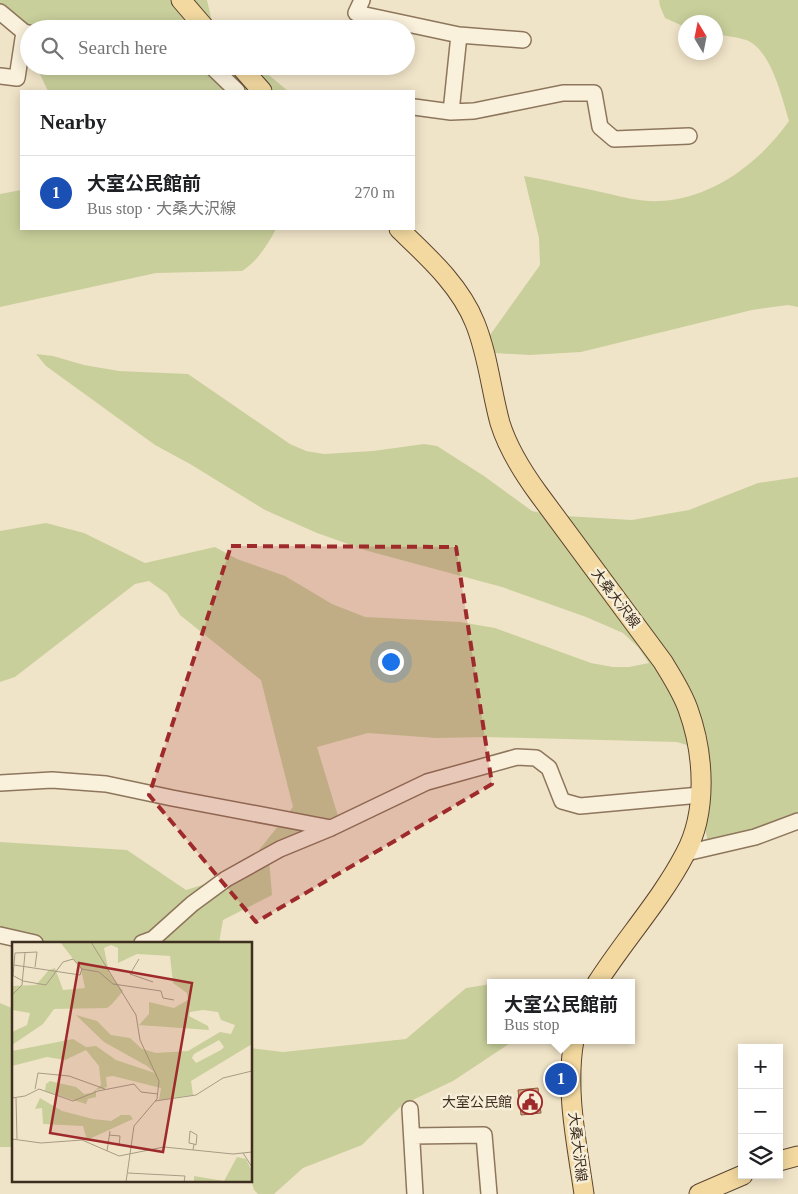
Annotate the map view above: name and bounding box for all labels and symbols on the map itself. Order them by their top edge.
north arrow [678,15,723,60]
street label: 大桑大沢線 [589,566,643,631]
your location [378,649,404,675]
inset map [12,942,252,1182]
pin: 1 [545,1060,577,1098]
public building icon: 大室公民館 [517,1089,543,1115]
place label: 大室公民館 [442,1095,512,1110]
street label: 大桑大沢線 [566,1111,589,1183]

